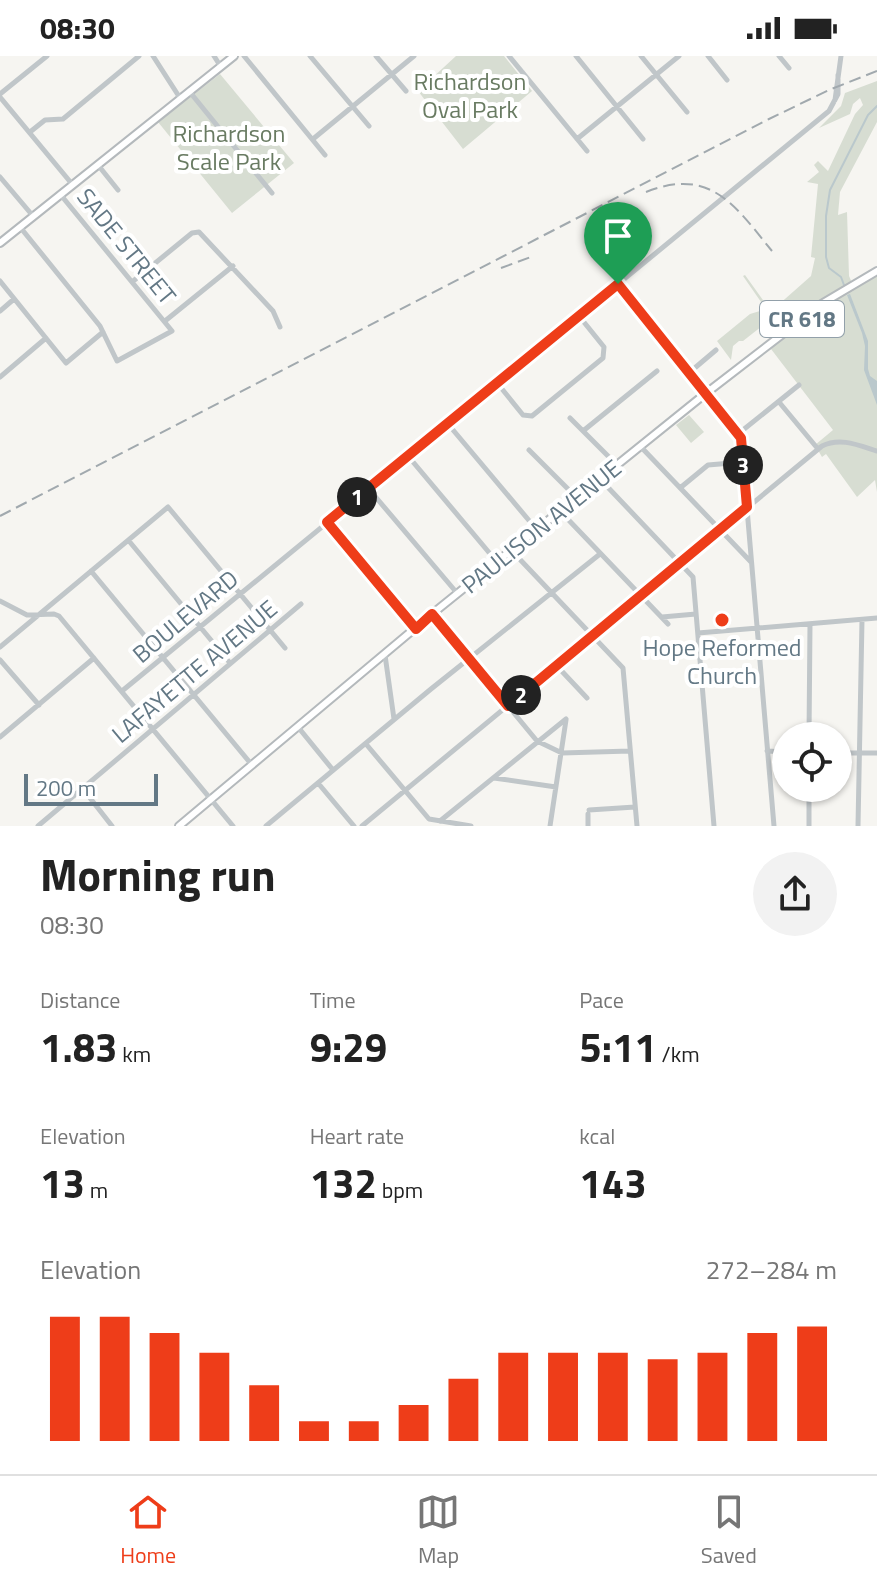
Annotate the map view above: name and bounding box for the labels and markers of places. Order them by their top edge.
pin [584,202,652,284]
pin: 3 [723,445,763,485]
pin: 1 [337,477,377,517]
marker: Hope Reformed Church [713,611,731,629]
place label: Hope Reformed Church [642,629,802,693]
pin: 2 [501,675,541,715]

